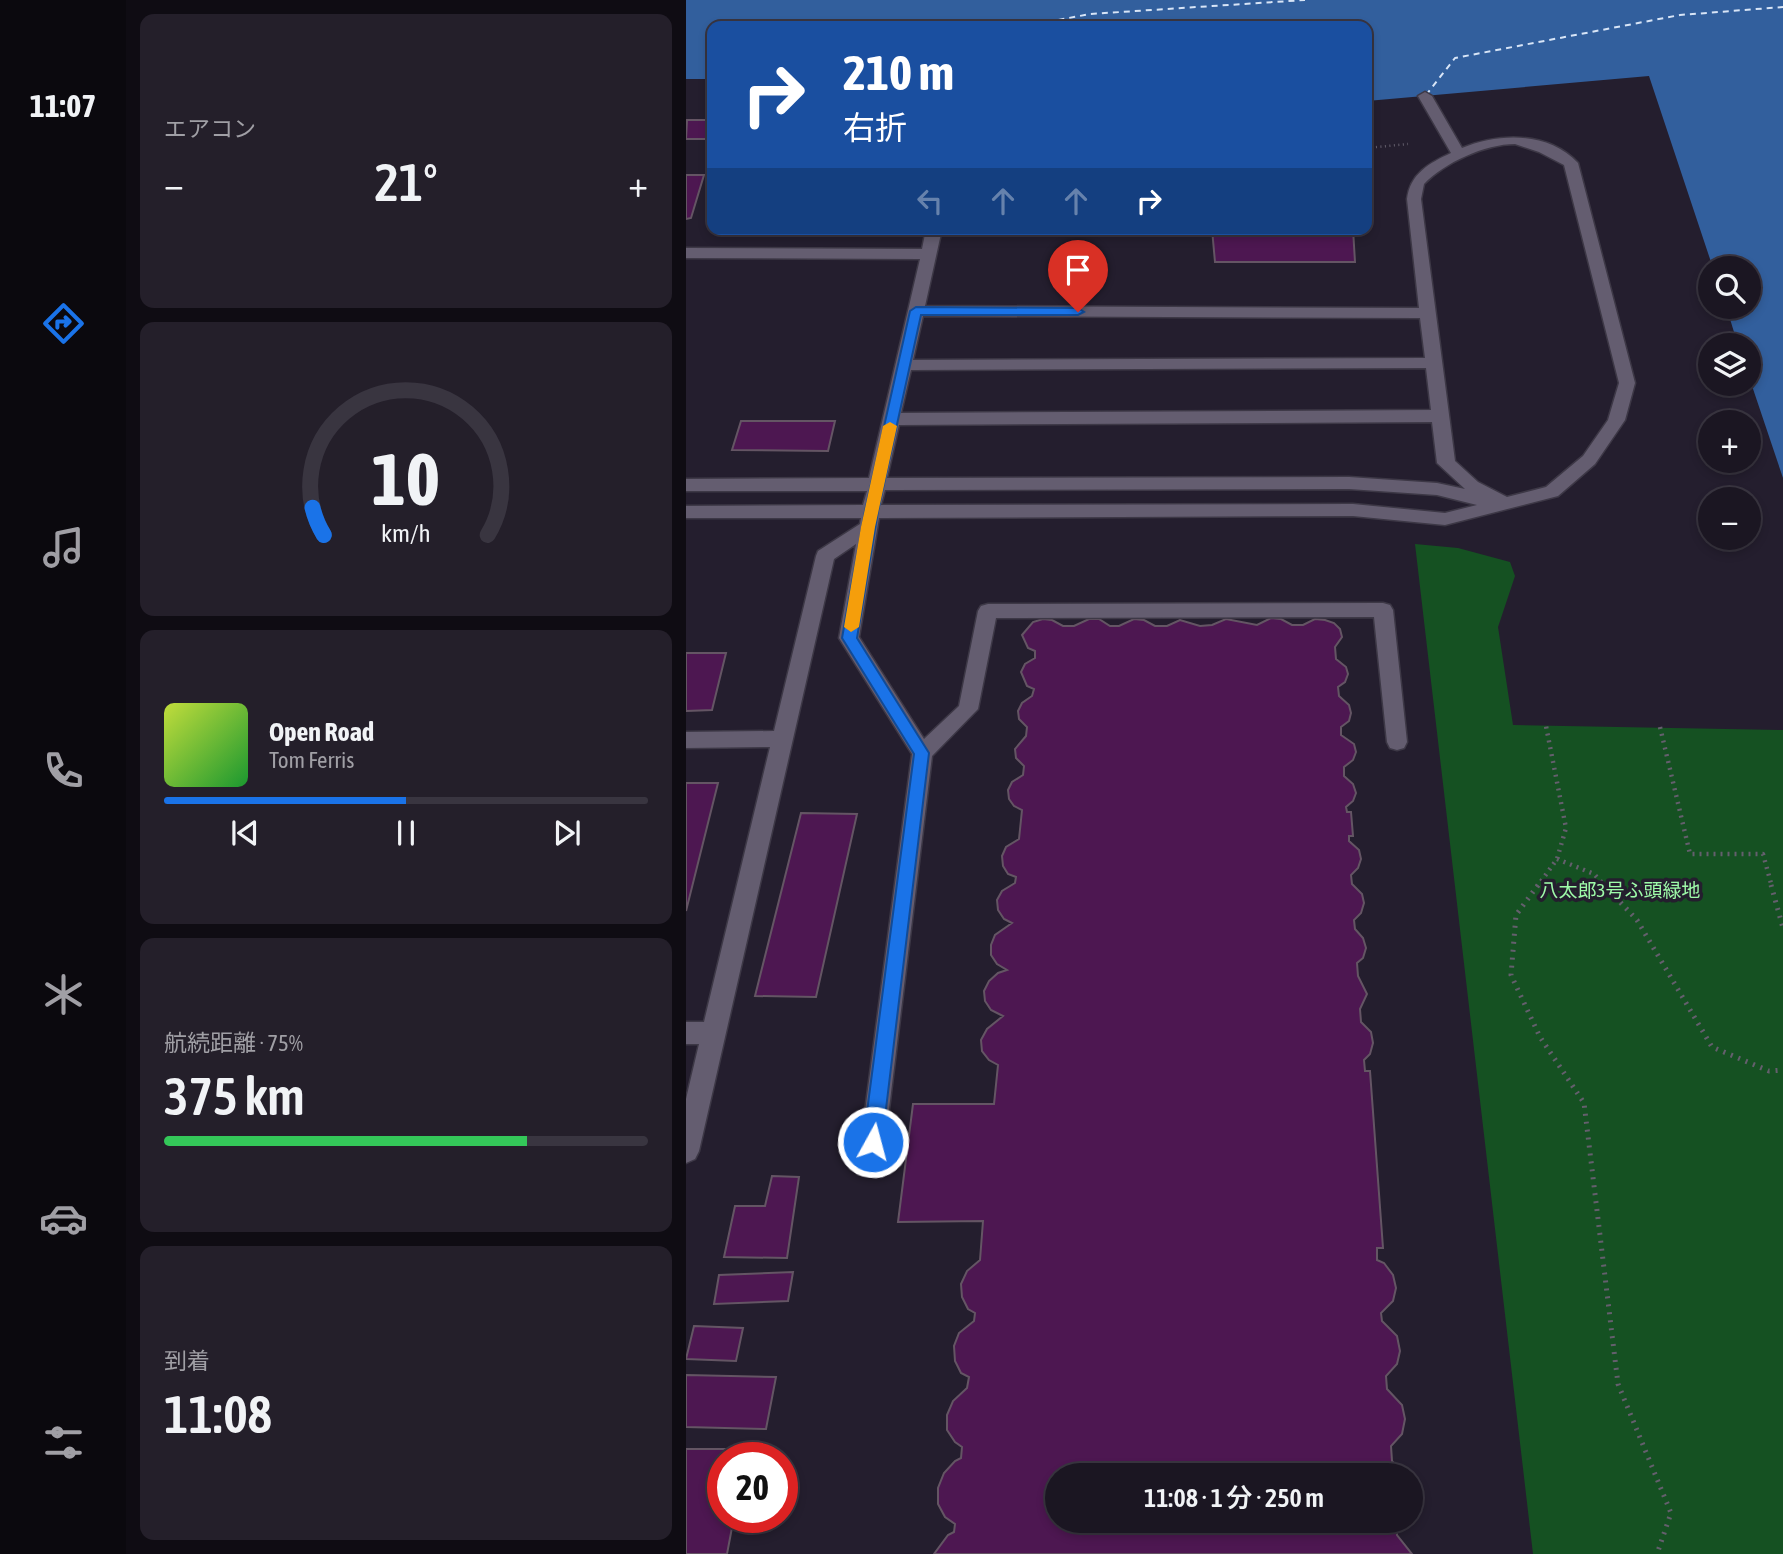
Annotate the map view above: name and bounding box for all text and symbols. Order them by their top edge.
text: 210 m [843,44,954,100]
icon: right [728,49,819,140]
text: 11:07 [30,87,96,124]
text: 右折 [843,109,907,146]
text: エアコン [164,116,256,142]
text: 21° [374,152,438,212]
text: − [164,162,184,205]
text: + [628,162,648,205]
icon: left [911,182,949,220]
icon: ahead [984,182,1022,220]
icon: ahead [1057,182,1095,220]
icon: right [1130,182,1168,220]
pin [1048,240,1108,312]
icon: arrive [1059,251,1097,289]
map controls [1698,256,1761,550]
button: search [1698,256,1761,319]
icon: directions [39,299,88,348]
button: layers [1698,333,1761,396]
button: + [1698,410,1761,473]
text: 10 [372,437,440,520]
button: − [1698,487,1761,550]
text: km/h [381,519,431,547]
icon: music [39,523,88,572]
text: Open Road [269,717,374,747]
icon: phone [39,746,88,795]
text: Tom Ferris [269,747,354,773]
icon: previous [226,814,264,852]
icon: pause [387,814,425,852]
icon: next [548,814,586,852]
park label: 八太郎3号ふ頭緑地 [1540,879,1700,901]
icon: climate [39,970,88,1019]
text: 航続距離 · 75% [164,1030,303,1056]
text: 375 km [164,1066,305,1126]
position arrow [836,1105,910,1179]
icon: car [39,1194,88,1243]
text: 到着 [164,1348,210,1374]
text: 11:08 [164,1384,272,1444]
icon: filters [39,1418,88,1467]
speed limit sign: 20 [707,1442,798,1533]
text: 11:08 · 1 分 · 250 m [1144,1483,1324,1513]

